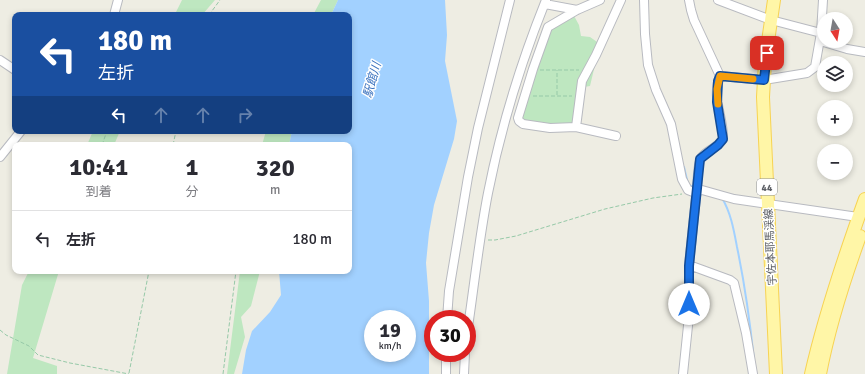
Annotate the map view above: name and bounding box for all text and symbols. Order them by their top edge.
north arrow [817,12,853,48]
map controls [817,12,853,180]
text: 180 m [98,24,172,58]
icon: left [32,28,84,80]
pin [750,36,784,70]
icon: arrive [756,42,778,64]
button: layers [817,56,853,92]
water label: 駅館川 [360,59,385,100]
text: 左折 [98,62,134,84]
button: + [817,100,853,136]
icon: left [108,104,130,126]
icon: ahead [150,104,172,126]
icon: ahead [192,104,214,126]
icon: right [234,104,256,126]
button: − [817,144,853,180]
text: 10:41 [69,152,128,182]
text: 1 [186,152,198,182]
text: 320 [256,153,295,183]
road number: 44 [757,179,777,195]
text: m [270,182,280,198]
text: 到着 [86,184,112,200]
text: 分 [185,184,199,200]
street label: 宇佐本耶馬渓線 [762,208,779,286]
icon: left [32,228,54,250]
text: 180 m [292,230,332,248]
text: 左折 [66,231,96,249]
position arrow [668,283,710,325]
speed limit sign: 30 [424,310,476,362]
text: 19 [379,318,401,343]
text: km/h [379,340,401,352]

